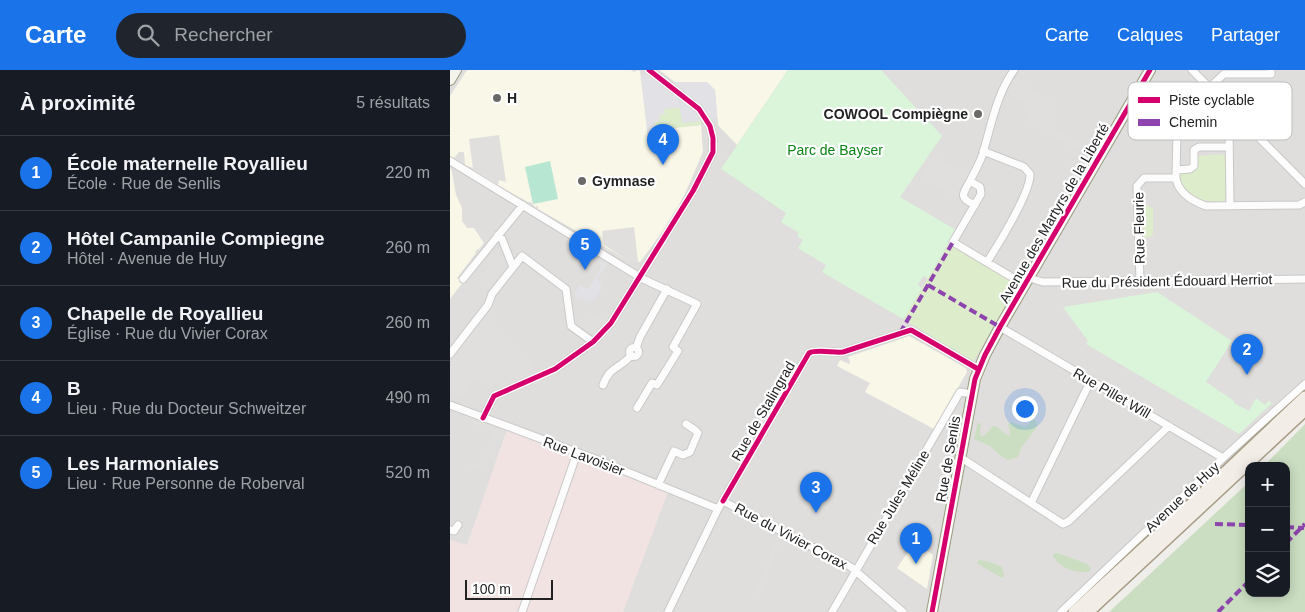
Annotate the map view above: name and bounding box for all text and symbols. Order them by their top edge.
search box [116,13,466,58]
text: Carte [25,21,86,48]
icon: search [134,21,162,49]
text: Rechercher [174,24,273,45]
text: Carte [1045,25,1089,45]
text: Calques [1117,25,1183,45]
text: Partager [1211,25,1280,45]
legend [1128,82,1292,140]
place label: H [507,90,517,106]
text: À proximité [20,91,136,114]
marker: H [491,92,503,104]
text: Piste cyclable [1169,92,1255,108]
text: 5 résultats [356,94,430,111]
place label: COWOOL Compiègne [824,106,968,122]
marker: COWOOL Compiègne [972,108,984,120]
text: Chemin [1169,114,1217,130]
street label: Avenue des Martyrs de la Liberté [996,120,1112,306]
pin: 4 [647,124,679,165]
park label: Parc de Bayser [787,142,883,158]
text: École maternelle Royallieu [67,153,308,174]
text: 1 [32,164,40,181]
text: 220 m [386,164,430,181]
place label: Gymnase [592,173,655,189]
text: École · Rue de Senlis [67,175,221,192]
marker: Gymnase [576,175,588,187]
street label: Rue Fleurie [1130,191,1148,264]
text: Hôtel Campanile Compiegne [67,228,325,249]
pin: 5 [569,229,601,270]
text: 2 [32,239,40,256]
text: 260 m [386,239,430,256]
text: Hôtel · Avenue de Huy [67,250,227,267]
street label: Rue du Président Édouard Herriot [1061,271,1273,291]
text: Chapelle de Royallieu [67,303,263,324]
text: 3 [32,314,40,331]
text: 260 m [386,314,430,331]
text: Église · Rue du Vivier Corax [67,325,268,342]
pin: 2 [1231,334,1263,375]
street label: Rue de Stalingrad [728,358,798,464]
street label: Rue Pillet Will [1071,364,1153,422]
text: B [67,378,81,399]
text: 4 [32,389,40,406]
text: 490 m [386,389,430,406]
your location [1012,396,1038,422]
text: Lieu · Rue du Docteur Schweitzer [67,400,306,417]
street label: Rue de Senlis [933,415,963,503]
street label: Rue Lavoisier [541,433,627,479]
street label: Rue Jules Méline [863,447,933,547]
text: Les Harmoniales [67,453,219,474]
street label: Avenue de Huy [1142,459,1222,535]
map controls [1245,462,1290,597]
button: + [1245,462,1290,507]
text: 5 [32,464,40,481]
text: 520 m [386,464,430,481]
pin: 3 [800,472,832,513]
text: Lieu · Rue Personne de Roberval [67,475,304,492]
street label: Rue du Vivier Corax [732,500,850,572]
button: − [1245,507,1290,552]
pin: 1 [900,523,932,564]
button: layers [1245,552,1290,597]
scale bar [465,577,552,600]
text: 100 m [472,581,511,597]

